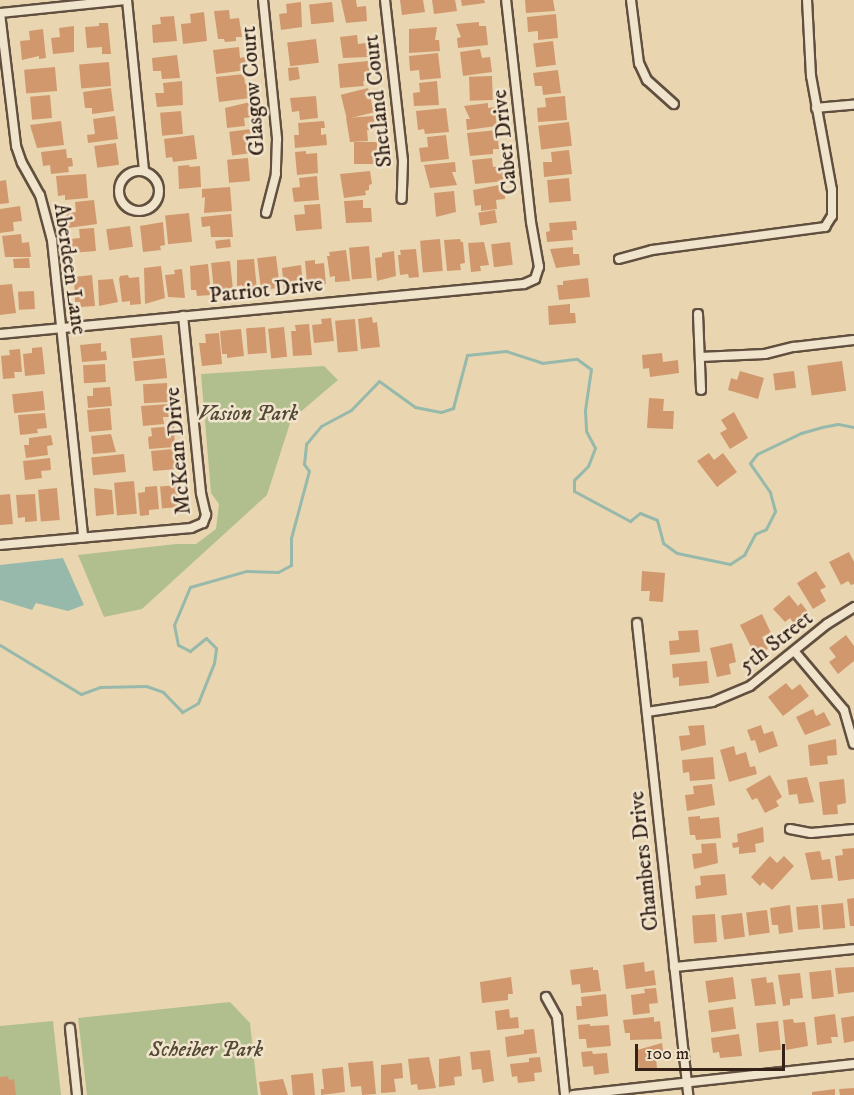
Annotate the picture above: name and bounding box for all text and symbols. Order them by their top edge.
street label: Glasgow Court [235,25,271,157]
street label: Shetland Court [358,33,398,169]
street label: Caber Drive [486,88,524,196]
street label: Aberdeen Lane [48,201,92,337]
street label: Patriot Drive [208,271,324,309]
street label: McKean Drive [159,386,197,516]
park label: Vasion Park [198,401,298,427]
street label: 5th Street [734,605,818,679]
street label: Chambers Drive [624,790,664,932]
scale bar [638,1032,788,1070]
park label: Scheiber Park [149,1037,263,1063]
text: 100 m [646,1043,689,1065]

